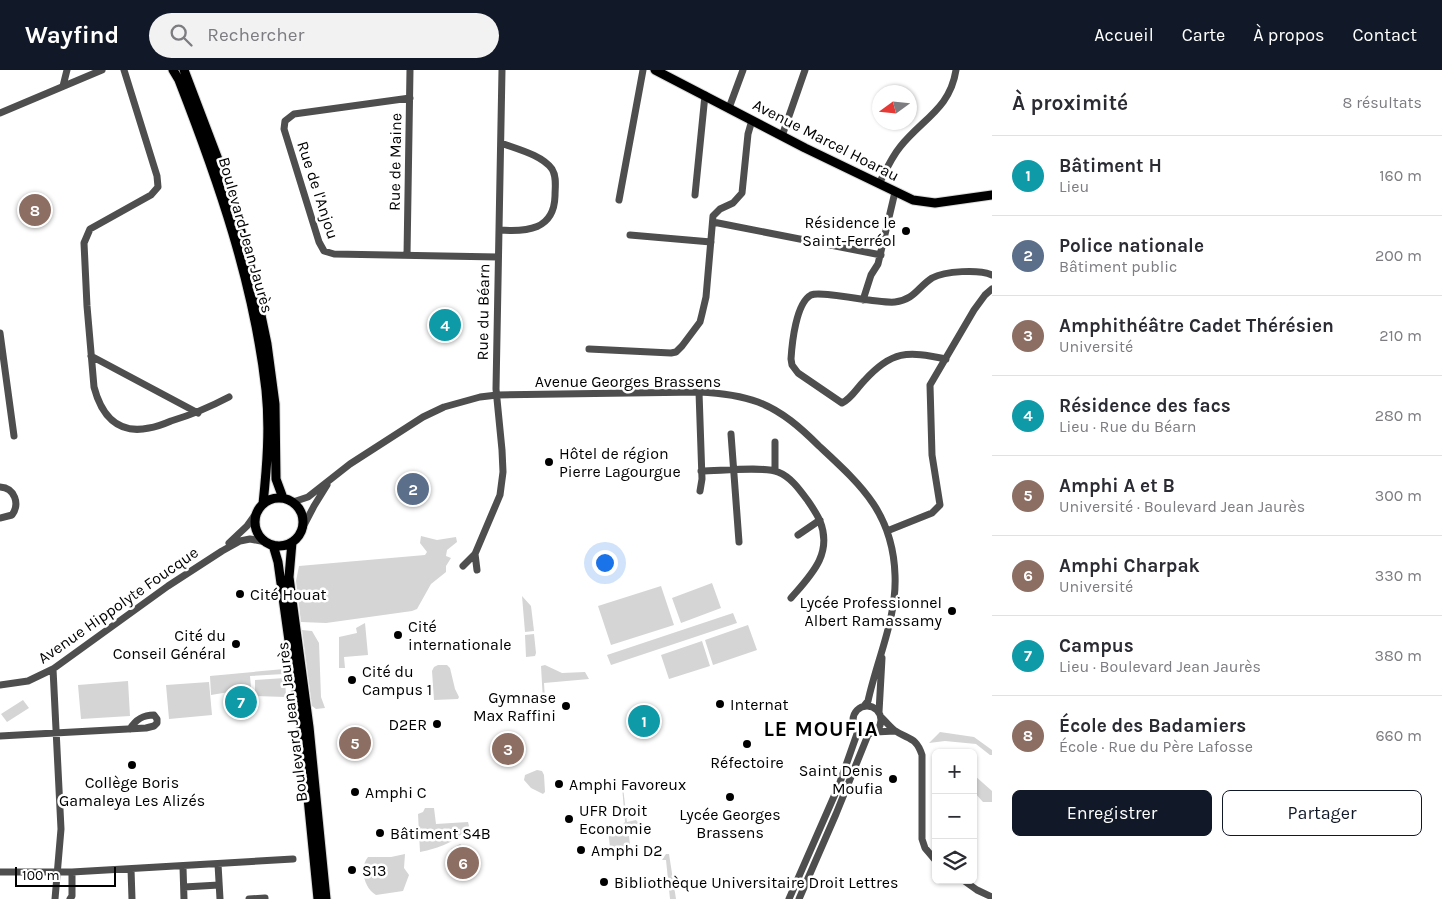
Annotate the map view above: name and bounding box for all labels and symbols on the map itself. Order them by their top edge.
north arrow [872,85,917,130]
street label: Avenue Marcel Hoarau [750,95,902,185]
street label: Rue de Maine [385,113,405,211]
street label: Rue de l'Anjou [293,139,343,241]
street label: Boulevard Jean Jaurès [215,155,277,315]
pin: 8 [19,191,51,229]
place label: Résidence le Saint-Ferréol [802,213,896,250]
marker: Résidence le Saint-Ferréol [900,225,912,237]
street label: Rue du Béarn [473,263,493,361]
pin: 4 [429,306,461,344]
street label: Avenue Georges Brassens [535,372,721,391]
place label: Hôtel de région Pierre Lagourgue [559,444,681,481]
marker: Hôtel de région Pierre Lagourgue [543,456,555,468]
pin: 2 [397,470,429,508]
street label: Avenue Hippolyte Foucque [34,542,202,668]
your location [592,550,618,576]
place label: Cité Houat [250,585,327,604]
marker: Cité Houat [234,588,246,600]
place label: Lycée Professionnel Albert Ramassamy [800,593,943,630]
marker: Lycée Professionnel Albert Ramassamy [946,605,958,617]
place label: Cité internationale [408,617,512,654]
place label: Cité du Conseil Général [113,626,226,663]
marker: Cité internationale [392,629,404,641]
marker: Cité du Conseil Général [230,638,242,650]
street label: Boulevard Jean Jaurès [273,641,311,803]
place label: Cité du Campus 1 [362,662,432,699]
marker: Cité du Campus 1 [346,674,358,686]
pin: 7 [225,683,257,721]
place label: Gymnase Max Raffini [473,688,556,725]
place label: Internat [730,695,789,714]
marker: Internat [714,698,726,710]
marker: Gymnase Max Raffini [560,700,572,712]
pin: 1 [628,702,660,740]
place label: D2ER [388,715,427,734]
district label: LE MOUFIA [763,717,879,741]
marker: D2ER [431,718,443,730]
pin: 5 [339,724,371,762]
pin: 3 [492,730,524,768]
marker: Réfectoire [741,738,753,750]
place label: Réfectoire [710,753,784,772]
marker: Collège Boris Gamaleya Les Alizés [126,759,138,771]
place label: Saint Denis Moufia [799,761,883,798]
place label: Collège Boris Gamaleya Les Alizés [59,773,205,810]
marker: Saint Denis Moufia [887,773,899,785]
place label: Amphi Favoreux [569,775,686,794]
marker: Amphi Favoreux [553,778,565,790]
place label: Amphi C [365,783,427,802]
marker: Amphi C [349,786,361,798]
marker: Lycée Georges Brassens [724,791,736,803]
place label: UFR Droit Economie [579,801,651,838]
place label: Lycée Georges Brassens [679,805,781,842]
marker: UFR Droit Economie [563,813,575,825]
place label: Bâtiment S4B [390,824,491,843]
marker: Bâtiment S4B [374,827,386,839]
place label: Amphi D2 [591,841,663,860]
pin: 6 [447,844,479,882]
marker: Amphi D2 [575,844,587,856]
place label: S13 [362,861,386,880]
scale bar [15,864,116,887]
marker: S13 [346,864,358,876]
place label: Bibliothèque Universitaire Droit Lettres [614,873,898,892]
marker: Bibliothèque Universitaire Droit Lettres [598,876,610,888]

